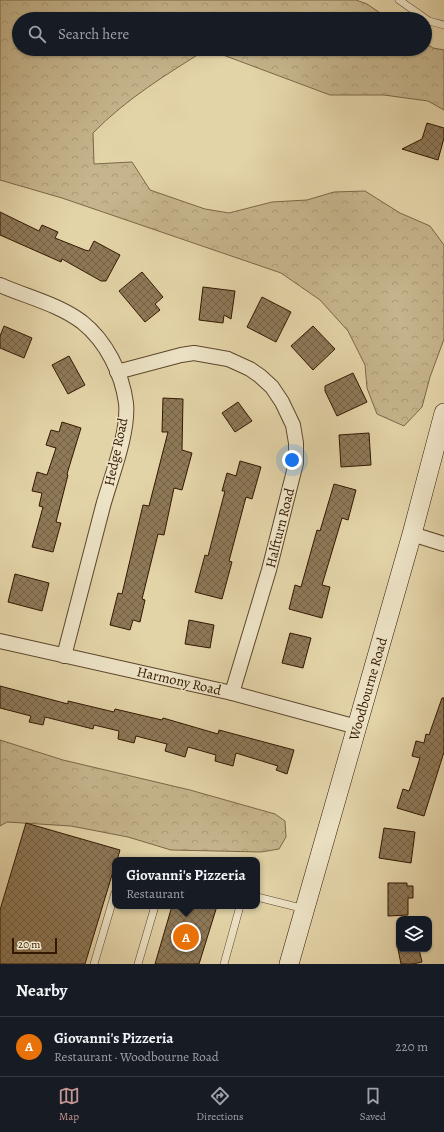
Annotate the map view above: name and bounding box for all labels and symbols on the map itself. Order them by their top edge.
street label: Hedge Road [100,416,133,488]
your location [282,450,302,470]
street label: Halfturn Road [261,486,299,570]
street label: Woodbourne Road [344,635,392,744]
street label: Harmony Road [135,662,224,700]
pin: A [173,922,199,952]
scale bar [12,936,57,955]

